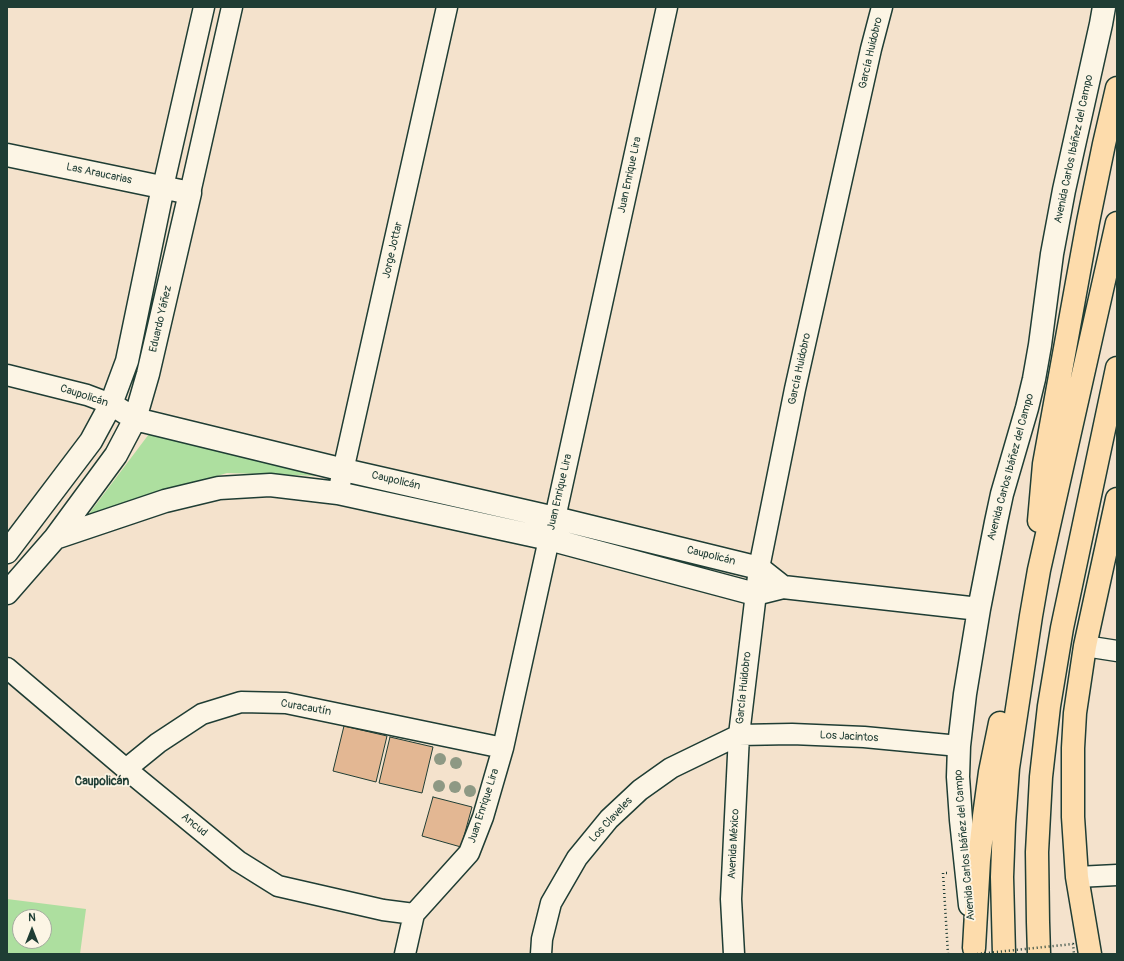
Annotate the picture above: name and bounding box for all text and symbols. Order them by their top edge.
street label: García Huidobro [856,16,886,90]
street label: Avenida Carlos Ibáñez del Campo [1052,73,1096,225]
street label: Juan Enrique Lira [615,136,645,214]
street label: Las Araucarias [65,161,133,187]
street label: Jorge Jottar [380,220,406,280]
street label: Eduardo Yáñez [147,284,175,354]
street label: García Huidobro [786,332,814,406]
street label: Caupolicán [58,382,110,410]
street label: Avenida Carlos Ibáñez del Campo [985,392,1037,542]
street label: Juan Enrique Lira [545,453,575,531]
street label: Caupolicán [370,469,422,493]
street label: Caupolicán [685,544,737,568]
street label: García Huidobro [734,651,754,725]
street label: Curacautín [280,697,332,719]
street label: Los Jacintos [819,729,879,745]
street label: Juan Enrique Lira [466,767,502,845]
street label: Avenida Carlos Ibáñez del Campo [952,769,978,921]
district label: Caupolicán [75,775,129,789]
street label: Los Claveles [587,795,635,845]
street label: Avenida México [726,808,742,880]
street label: Ancud [178,810,210,840]
north arrow [12,909,52,949]
text: N [28,911,36,924]

